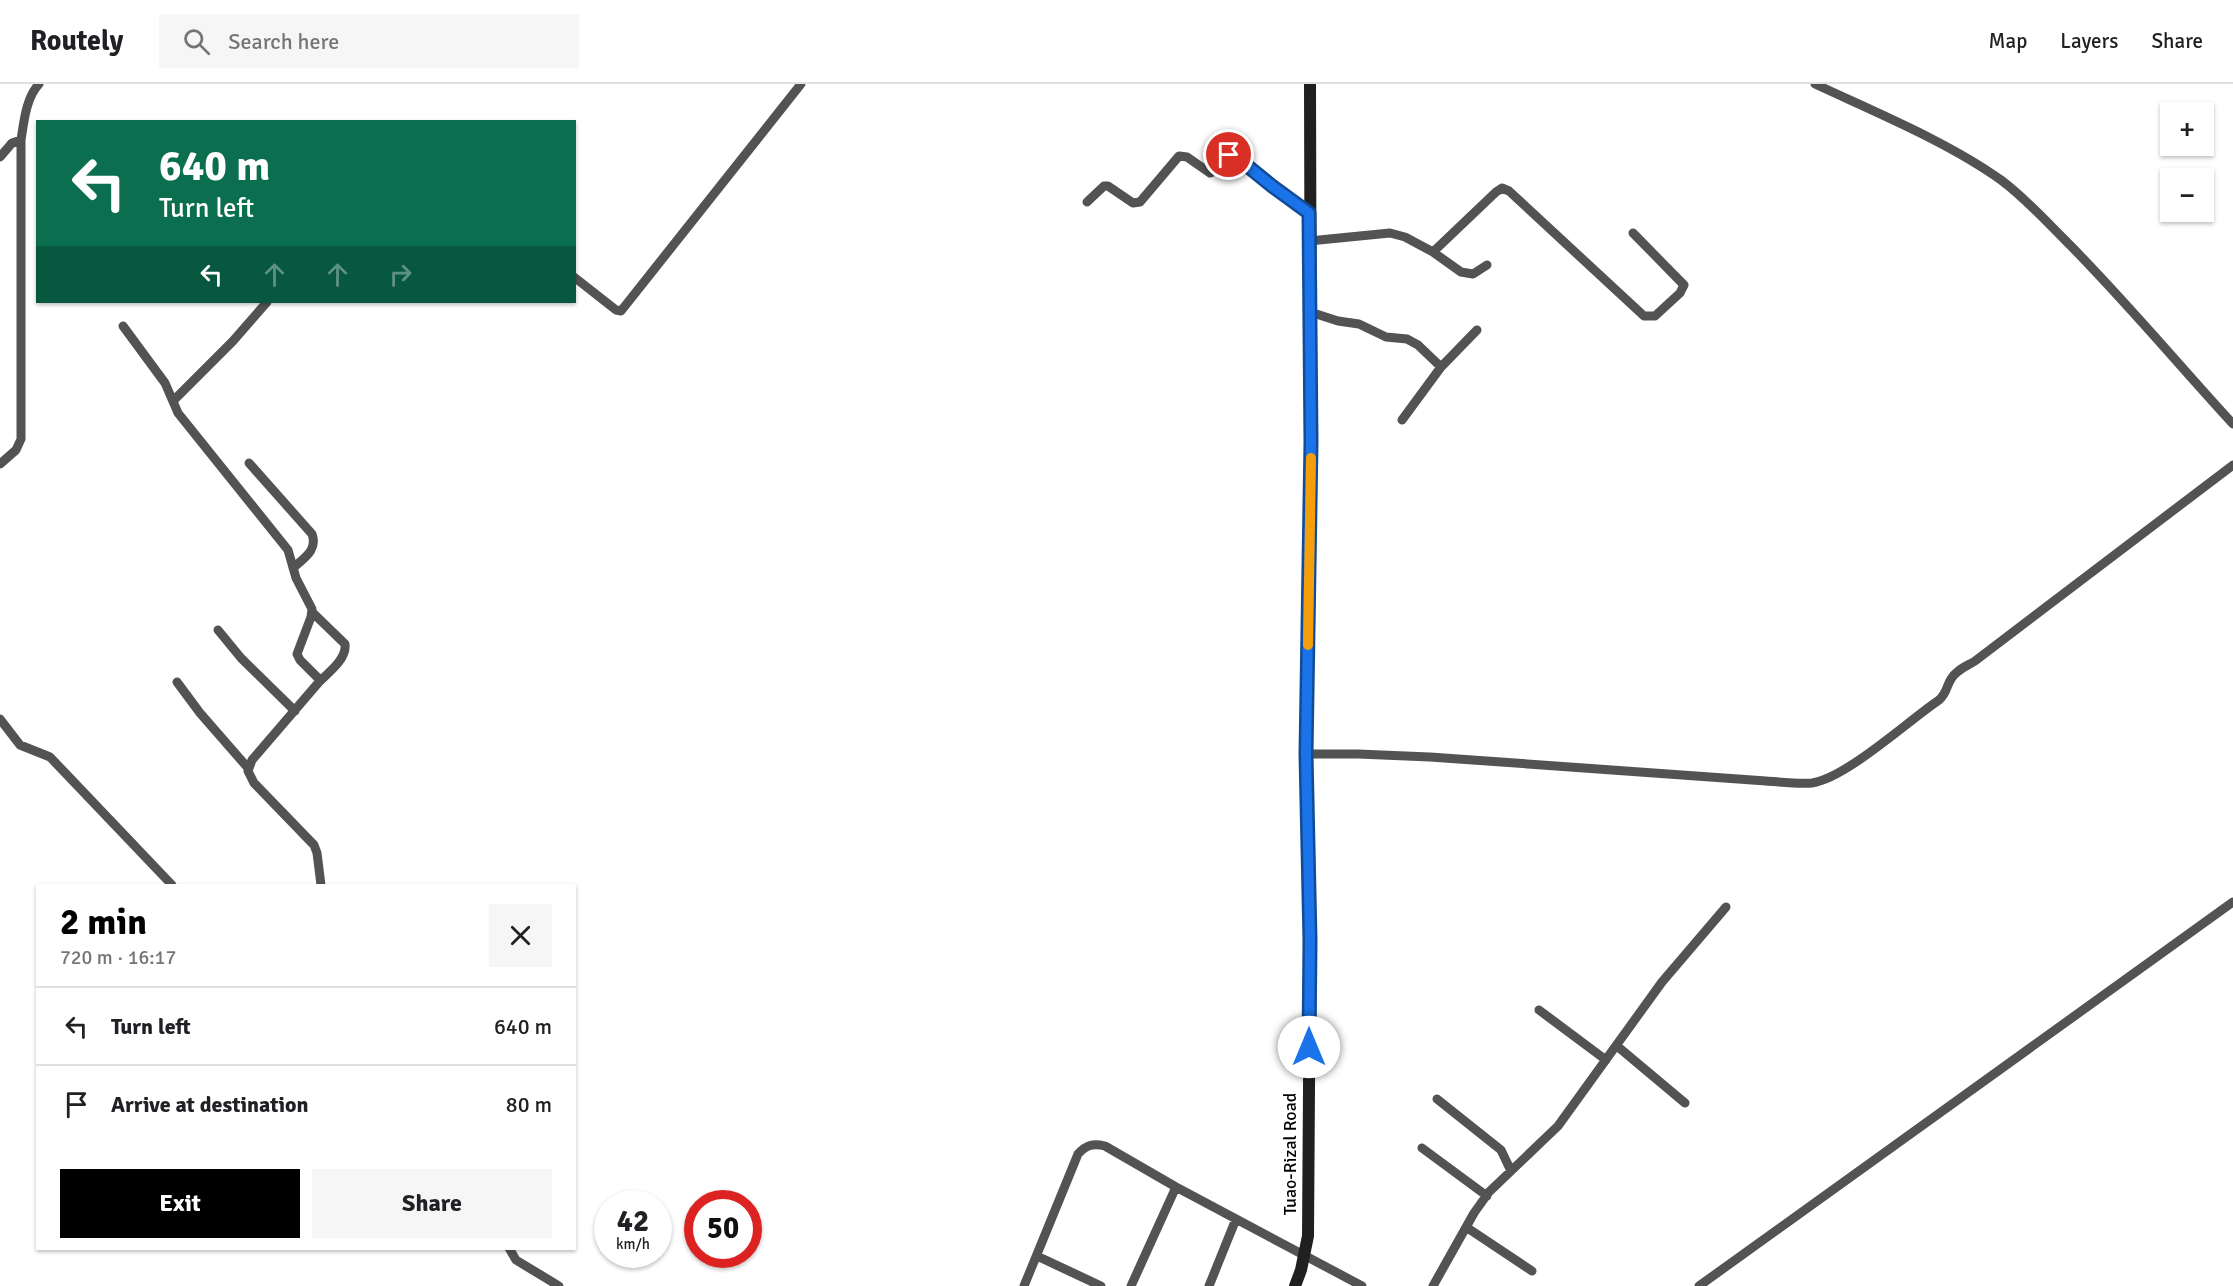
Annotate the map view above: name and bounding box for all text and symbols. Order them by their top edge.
search box [159,14,579,68]
text: Routely [30,24,123,58]
icon: search [180,25,213,58]
text: Search here [228,28,339,55]
text: Map [1989,28,2027,54]
text: Layers [2060,28,2118,54]
text: Share [2151,28,2203,54]
map controls [2160,102,2214,222]
button: + [2160,102,2214,156]
pin [1203,129,1254,180]
icon: arrive [1212,138,1245,171]
text: 640 m [159,141,270,192]
icon: left [60,144,138,222]
button: − [2160,168,2214,222]
text: Turn left [159,192,254,225]
icon: left [195,258,228,291]
icon: ahead [258,258,291,291]
icon: ahead [321,258,354,291]
icon: right [384,258,417,291]
text: 2 min [60,900,147,945]
button: close [489,904,552,967]
text: 720 m · 16:17 [60,945,176,970]
icon: left [60,1010,93,1043]
text: Turn left [111,1013,191,1040]
text: 640 m [494,1013,552,1040]
position arrow [1277,1015,1341,1079]
icon: arrive [60,1088,93,1121]
text: Arrive at destination [111,1091,308,1118]
text: 80 m [506,1091,552,1118]
street label: Tuao-Rizal Road [1279,1093,1301,1215]
button: Exit [60,1169,300,1238]
button: Share [312,1169,552,1238]
speed limit sign: 50 [684,1190,762,1268]
text: 42 [617,1203,649,1240]
text: km/h [616,1235,650,1253]

